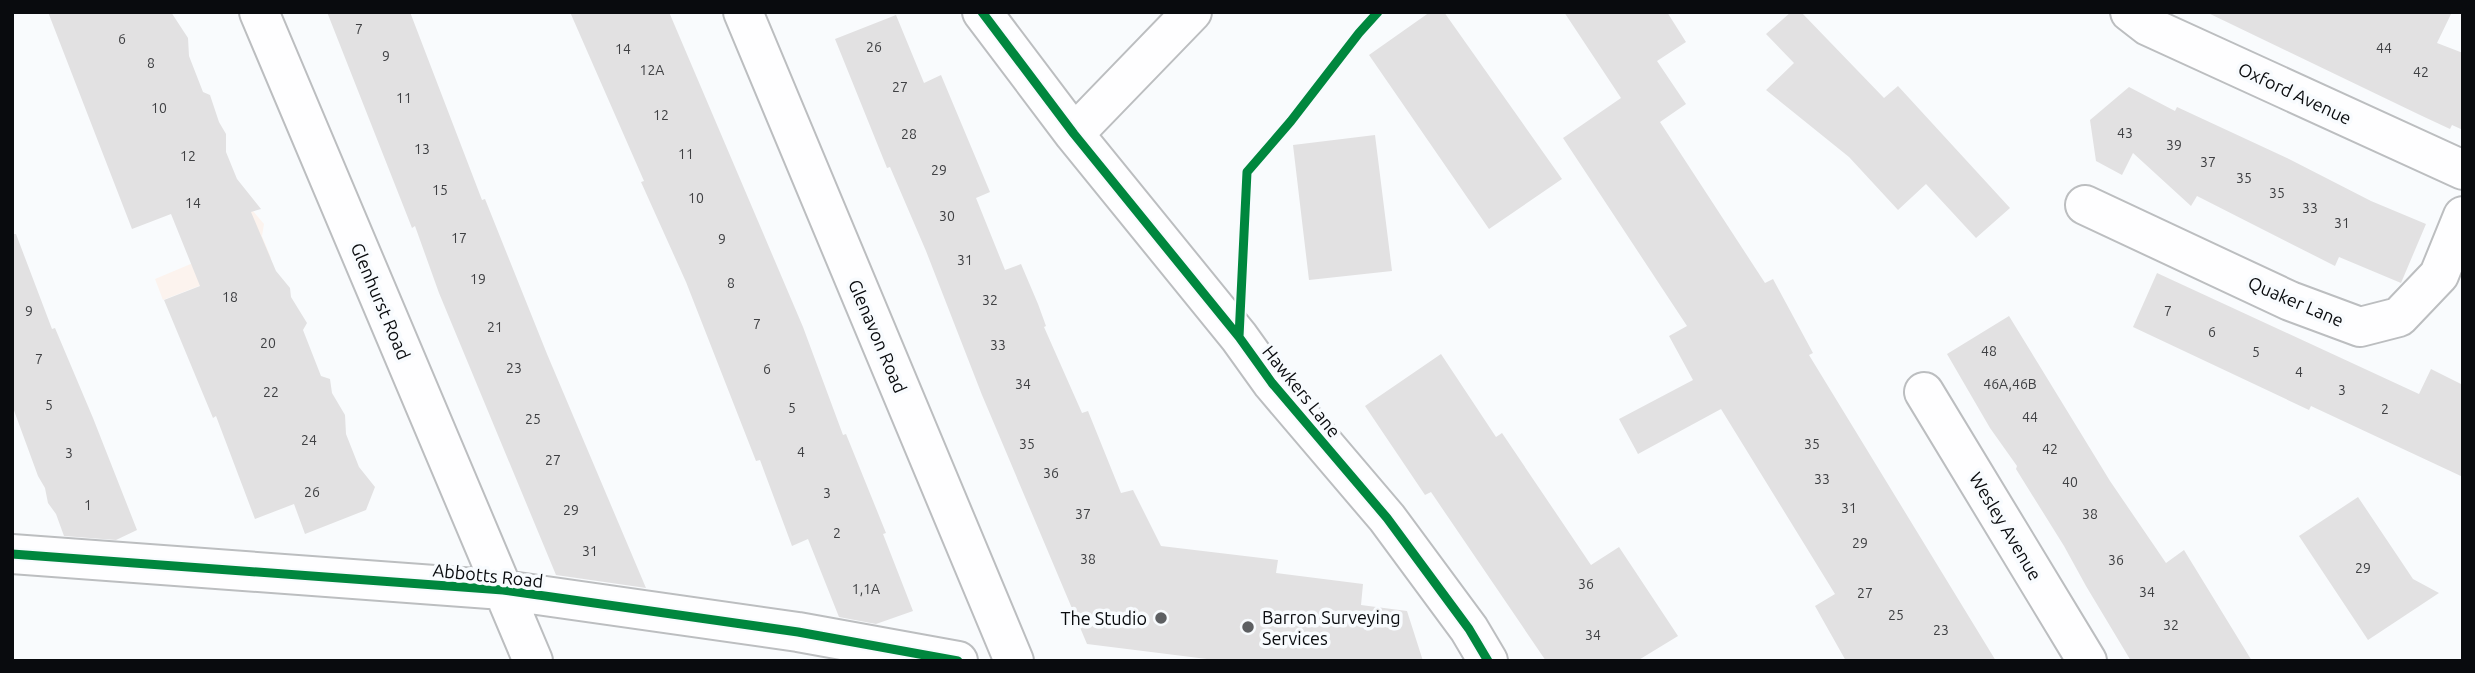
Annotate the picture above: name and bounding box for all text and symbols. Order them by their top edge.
house number: 7 [355,21,363,37]
house number: 6 [118,31,126,47]
house number: 26 [866,39,882,55]
house number: 44 [2376,40,2392,56]
house number: 14 [615,41,631,57]
house number: 9 [382,48,390,64]
house number: 8 [147,55,155,71]
street label: Oxford Avenue [2235,58,2355,128]
house number: 12A [640,62,664,78]
house number: 42 [2413,64,2429,80]
house number: 27 [892,79,908,95]
house number: 11 [396,90,412,106]
house number: 10 [151,100,167,116]
house number: 12 [653,107,669,123]
house number: 43 [2117,125,2133,141]
house number: 28 [901,126,917,142]
house number: 39 [2166,137,2182,153]
house number: 13 [414,141,430,157]
house number: 11 [678,146,694,162]
house number: 12 [180,148,196,164]
house number: 37 [2200,154,2216,170]
house number: 29 [931,162,947,178]
house number: 35 [2236,170,2252,186]
house number: 15 [432,182,448,198]
house number: 35 [2269,185,2285,201]
house number: 10 [688,190,704,206]
house number: 14 [185,195,201,211]
house number: 33 [2302,200,2318,216]
house number: 30 [939,208,955,224]
house number: 31 [2334,215,2350,231]
house number: 17 [451,230,467,246]
house number: 9 [718,231,726,247]
street label: Glenhurst Road [347,240,415,362]
house number: 31 [957,252,973,268]
house number: 19 [470,271,486,287]
street label: Quaker Lane [2245,272,2347,331]
house number: 8 [727,275,735,291]
street label: Glenavon Road [845,276,911,396]
house number: 18 [222,289,238,305]
house number: 32 [982,292,998,308]
house number: 9 [25,303,33,319]
house number: 7 [2164,303,2172,319]
house number: 7 [753,316,761,332]
house number: 21 [487,319,503,335]
house number: 6 [2208,324,2216,340]
house number: 20 [260,335,276,351]
house number: 33 [990,337,1006,353]
street label: Hawkers Lane [1259,341,1345,441]
house number: 48 [1981,343,1997,359]
house number: 5 [2252,344,2260,360]
house number: 7 [35,351,43,367]
house number: 23 [506,360,522,376]
house number: 6 [763,361,771,377]
house number: 4 [2295,364,2303,380]
house number: 34 [1015,376,1031,392]
house number: 46A,46B [1983,376,2037,392]
house number: 3 [2338,382,2346,398]
house number: 22 [263,384,279,400]
house number: 5 [45,397,53,413]
house number: 5 [788,400,796,416]
house number: 2 [2381,401,2389,417]
house number: 44 [2022,409,2038,425]
house number: 25 [525,411,541,427]
house number: 24 [301,432,317,448]
house number: 35 [1019,436,1035,452]
house number: 35 [1804,436,1820,452]
house number: 42 [2042,441,2058,457]
house number: 4 [797,444,805,460]
house number: 3 [65,445,73,461]
house number: 27 [545,452,561,468]
house number: 36 [1043,465,1059,481]
street label: Wesley Avenue [1966,468,2046,584]
house number: 33 [1814,471,1830,487]
house number: 40 [2062,474,2078,490]
house number: 26 [304,484,320,500]
house number: 3 [823,485,831,501]
house number: 1 [84,497,92,513]
house number: 31 [1841,500,1857,516]
house number: 29 [563,502,579,518]
house number: 37 [1075,506,1091,522]
house number: 38 [2082,506,2098,522]
house number: 2 [833,525,841,541]
house number: 29 [1852,535,1868,551]
house number: 31 [582,543,598,559]
house number: 38 [1080,551,1096,567]
house number: 36 [2108,552,2124,568]
street label: Abbotts Road [432,559,544,591]
house number: 29 [2355,560,2371,576]
house number: 36 [1578,576,1594,592]
house number: 1,1A [852,581,880,597]
house number: 34 [2139,584,2155,600]
house number: 27 [1857,585,1873,601]
place label: Barron Surveying Services [1262,607,1401,648]
house number: 25 [1888,607,1904,623]
place label: The Studio [1060,608,1147,628]
marker: The Studio [1153,610,1169,626]
house number: 32 [2163,617,2179,633]
marker: Barron Surveying Services [1240,619,1256,635]
house number: 23 [1933,622,1949,638]
house number: 34 [1585,627,1601,643]

